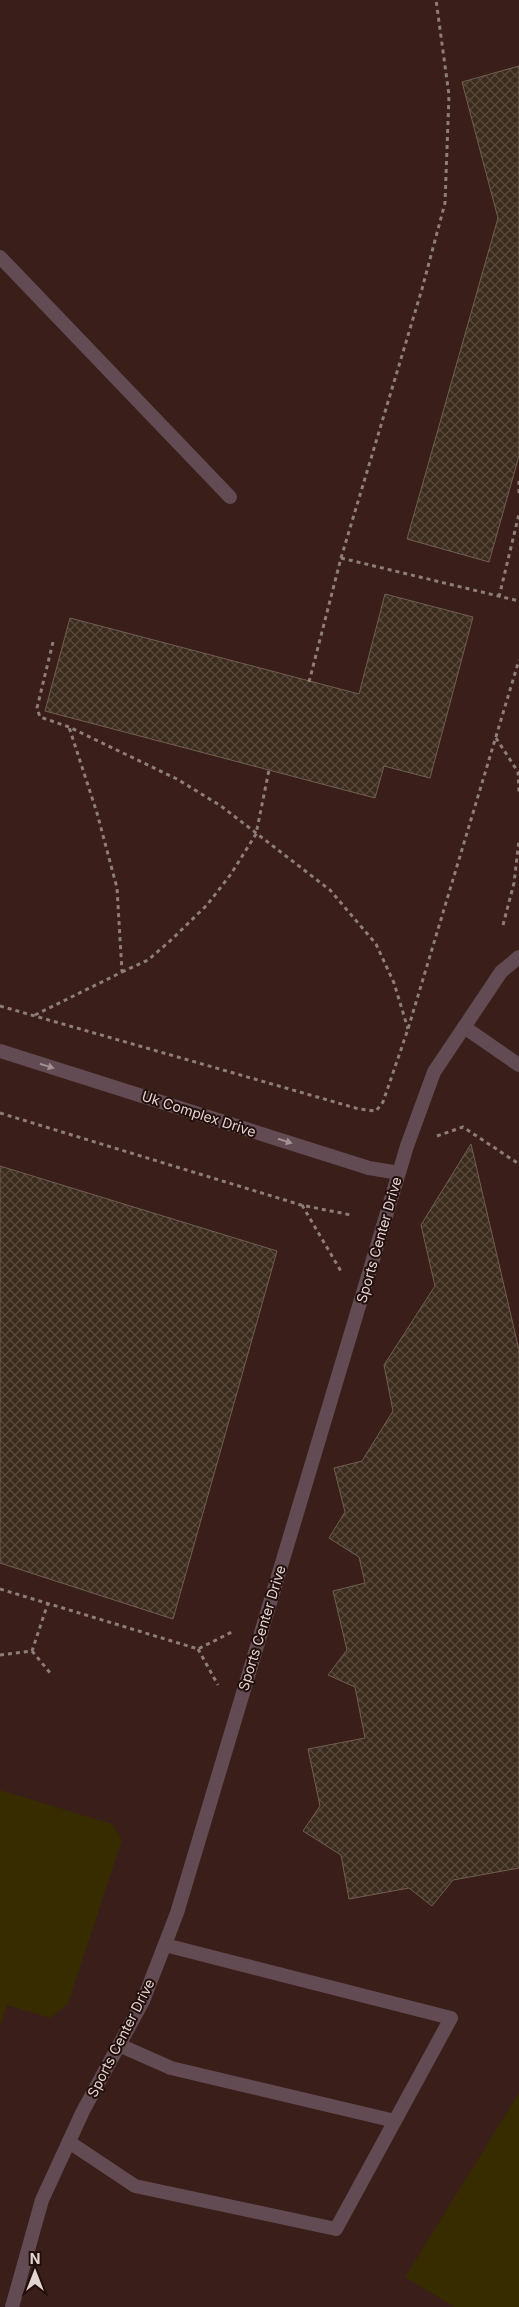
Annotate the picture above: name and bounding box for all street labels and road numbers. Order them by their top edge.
street label: Uk Complex Drive [140,1087,258,1140]
street label: Sports Center Drive [352,1175,405,1305]
street label: Sports Center Drive [234,1563,289,1693]
street label: Sports Center Drive [83,1976,158,2100]

